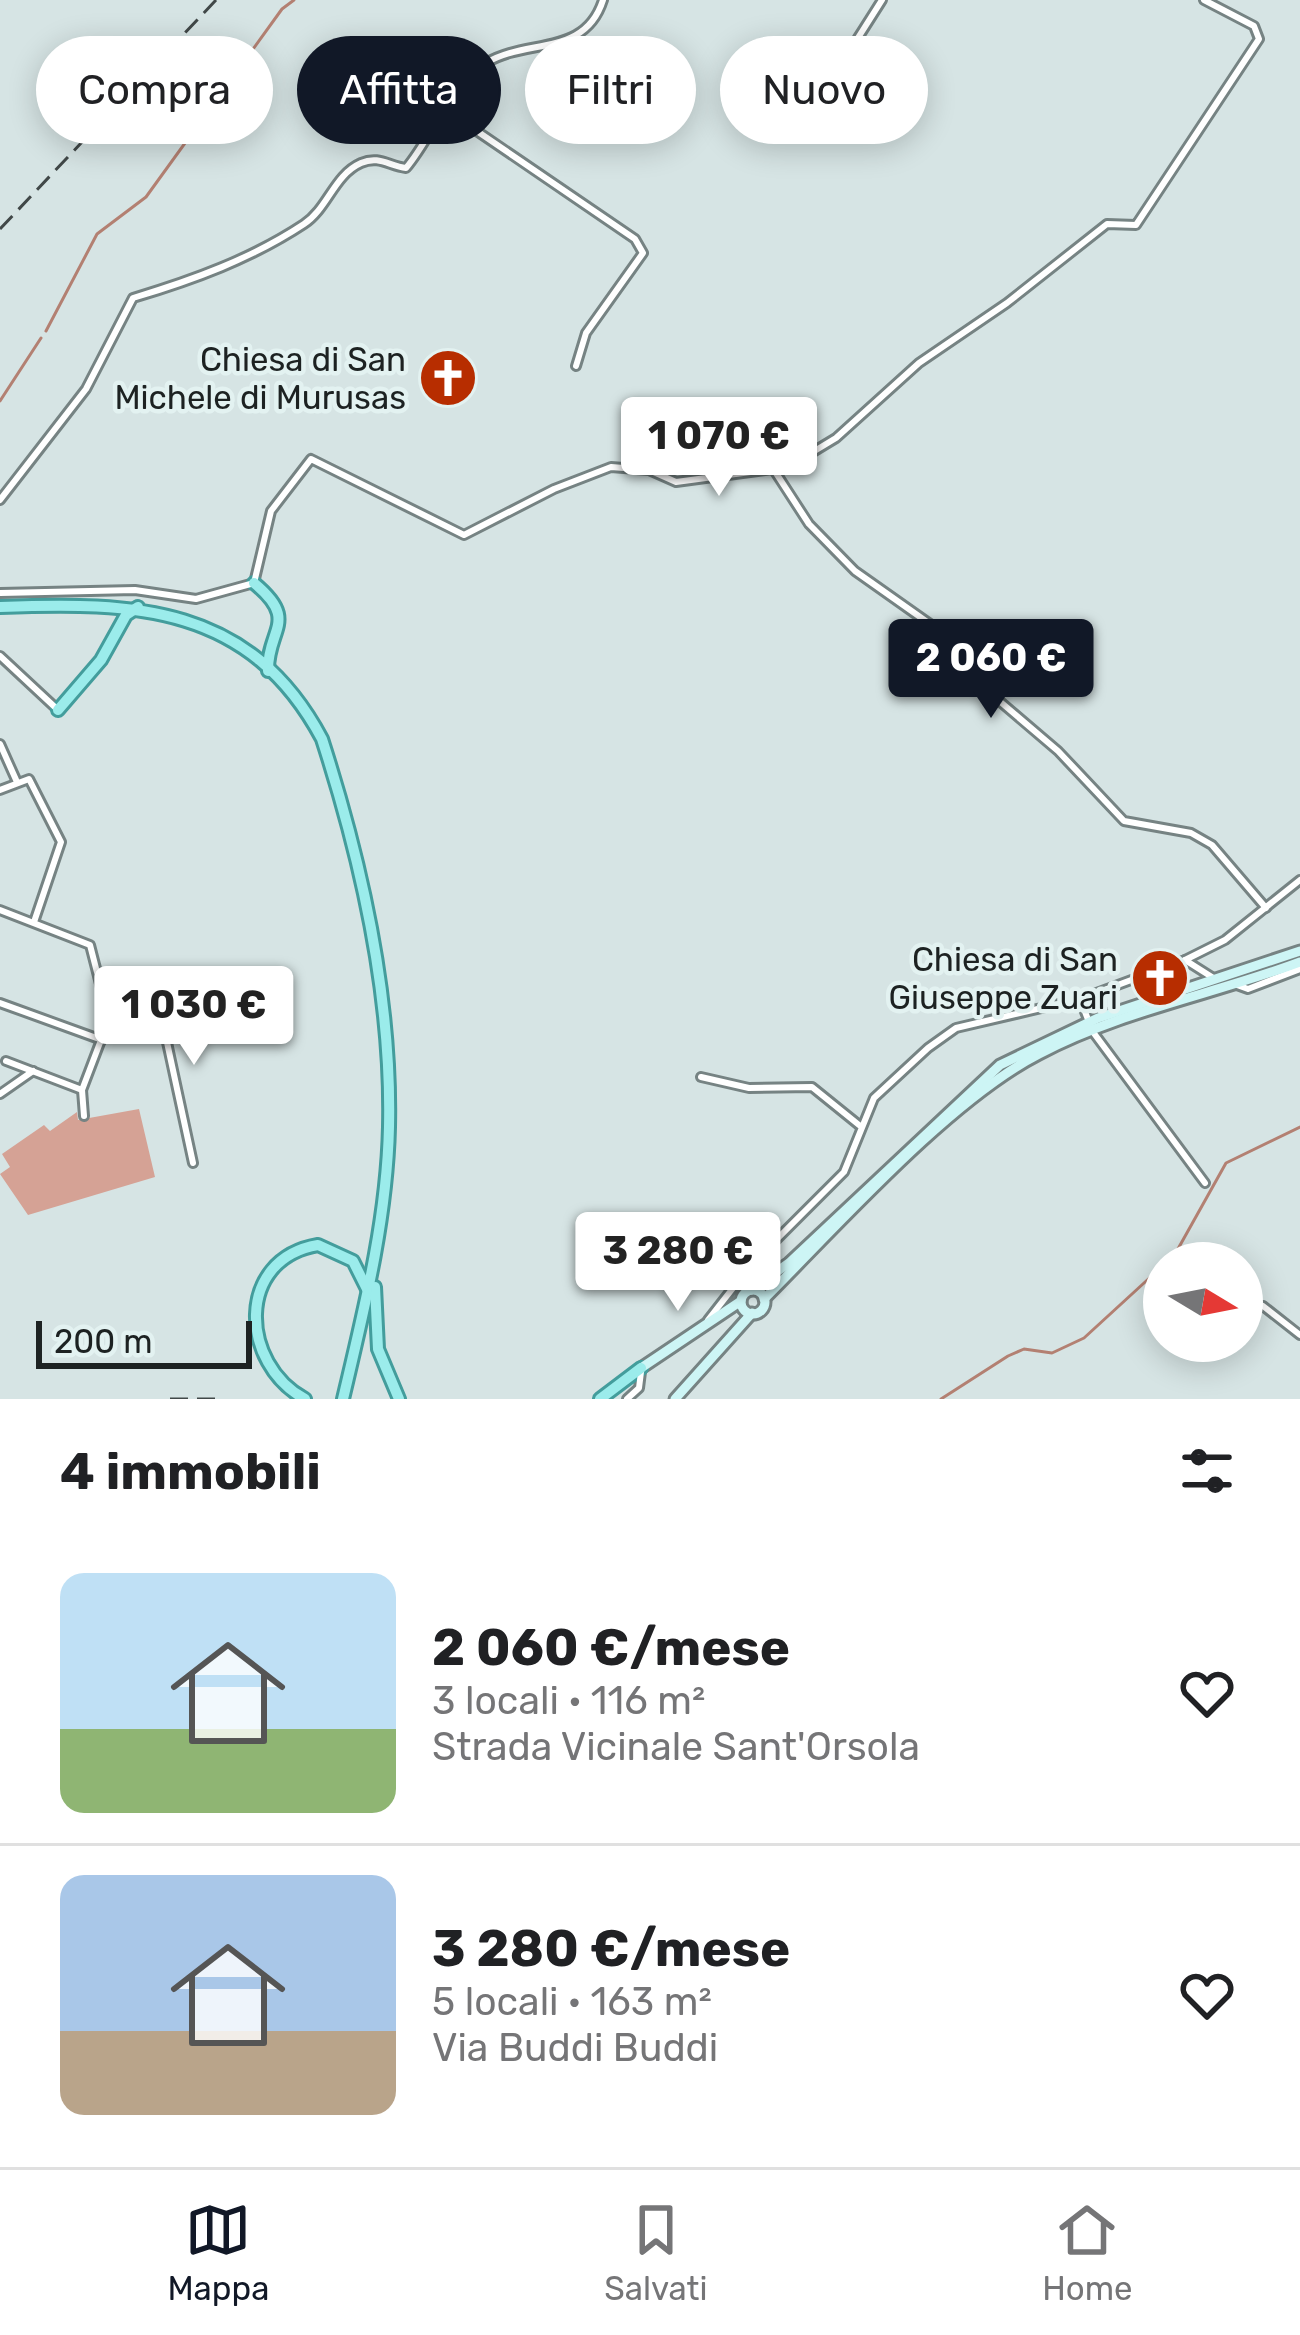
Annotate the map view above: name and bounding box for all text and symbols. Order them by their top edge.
chip: Compra [36,36,273,144]
chip: Affitta [297,36,501,144]
chip: Filtri [525,36,696,144]
chip: Nuovo [720,36,928,144]
place label: Chiesa di San Michele di Murusas [114,340,406,417]
church icon: Chiesa di San Michele di Murusas [417,347,479,409]
pin: 1 070 € [608,397,830,499]
text: 1 070 € [648,413,790,459]
pin: 2 060 € [880,619,1102,721]
text: 2 060 € [915,635,1067,681]
place label: Chiesa di San Giuseppe Zuari [889,940,1118,1017]
church icon: Chiesa di San Giuseppe Zuari [1129,947,1191,1009]
pin: 1 030 € [83,966,305,1068]
text: 1 030 € [121,982,267,1028]
pin: 3 280 € [567,1212,789,1314]
text: 3 280 € [602,1228,754,1274]
north arrow [1143,1242,1263,1362]
map controls [1143,1242,1263,1362]
scale bar [36,1315,252,1368]
text: 200 m [54,1322,153,1361]
icon: filters [1174,1438,1240,1504]
text: 4 immobili [60,1441,321,1502]
text: 2 060 €/mese [432,1617,790,1678]
icon: home [156,1621,300,1765]
icon: heart [1174,1660,1240,1726]
text: 3 locali · 116 m² [432,1678,705,1724]
text: Strada Vicinale Sant'Orsola [432,1724,920,1770]
text: 3 280 €/mese [432,1918,790,1979]
icon: home [156,1923,300,2067]
icon: heart [1174,1962,1240,2028]
text: 5 locali · 163 m² [432,1979,712,2025]
text: Via Buddi Buddi [432,2025,718,2071]
tab: Mappa [167,2197,269,2308]
tab: Salvati [604,2197,707,2308]
tab: Home [1042,2197,1133,2308]

